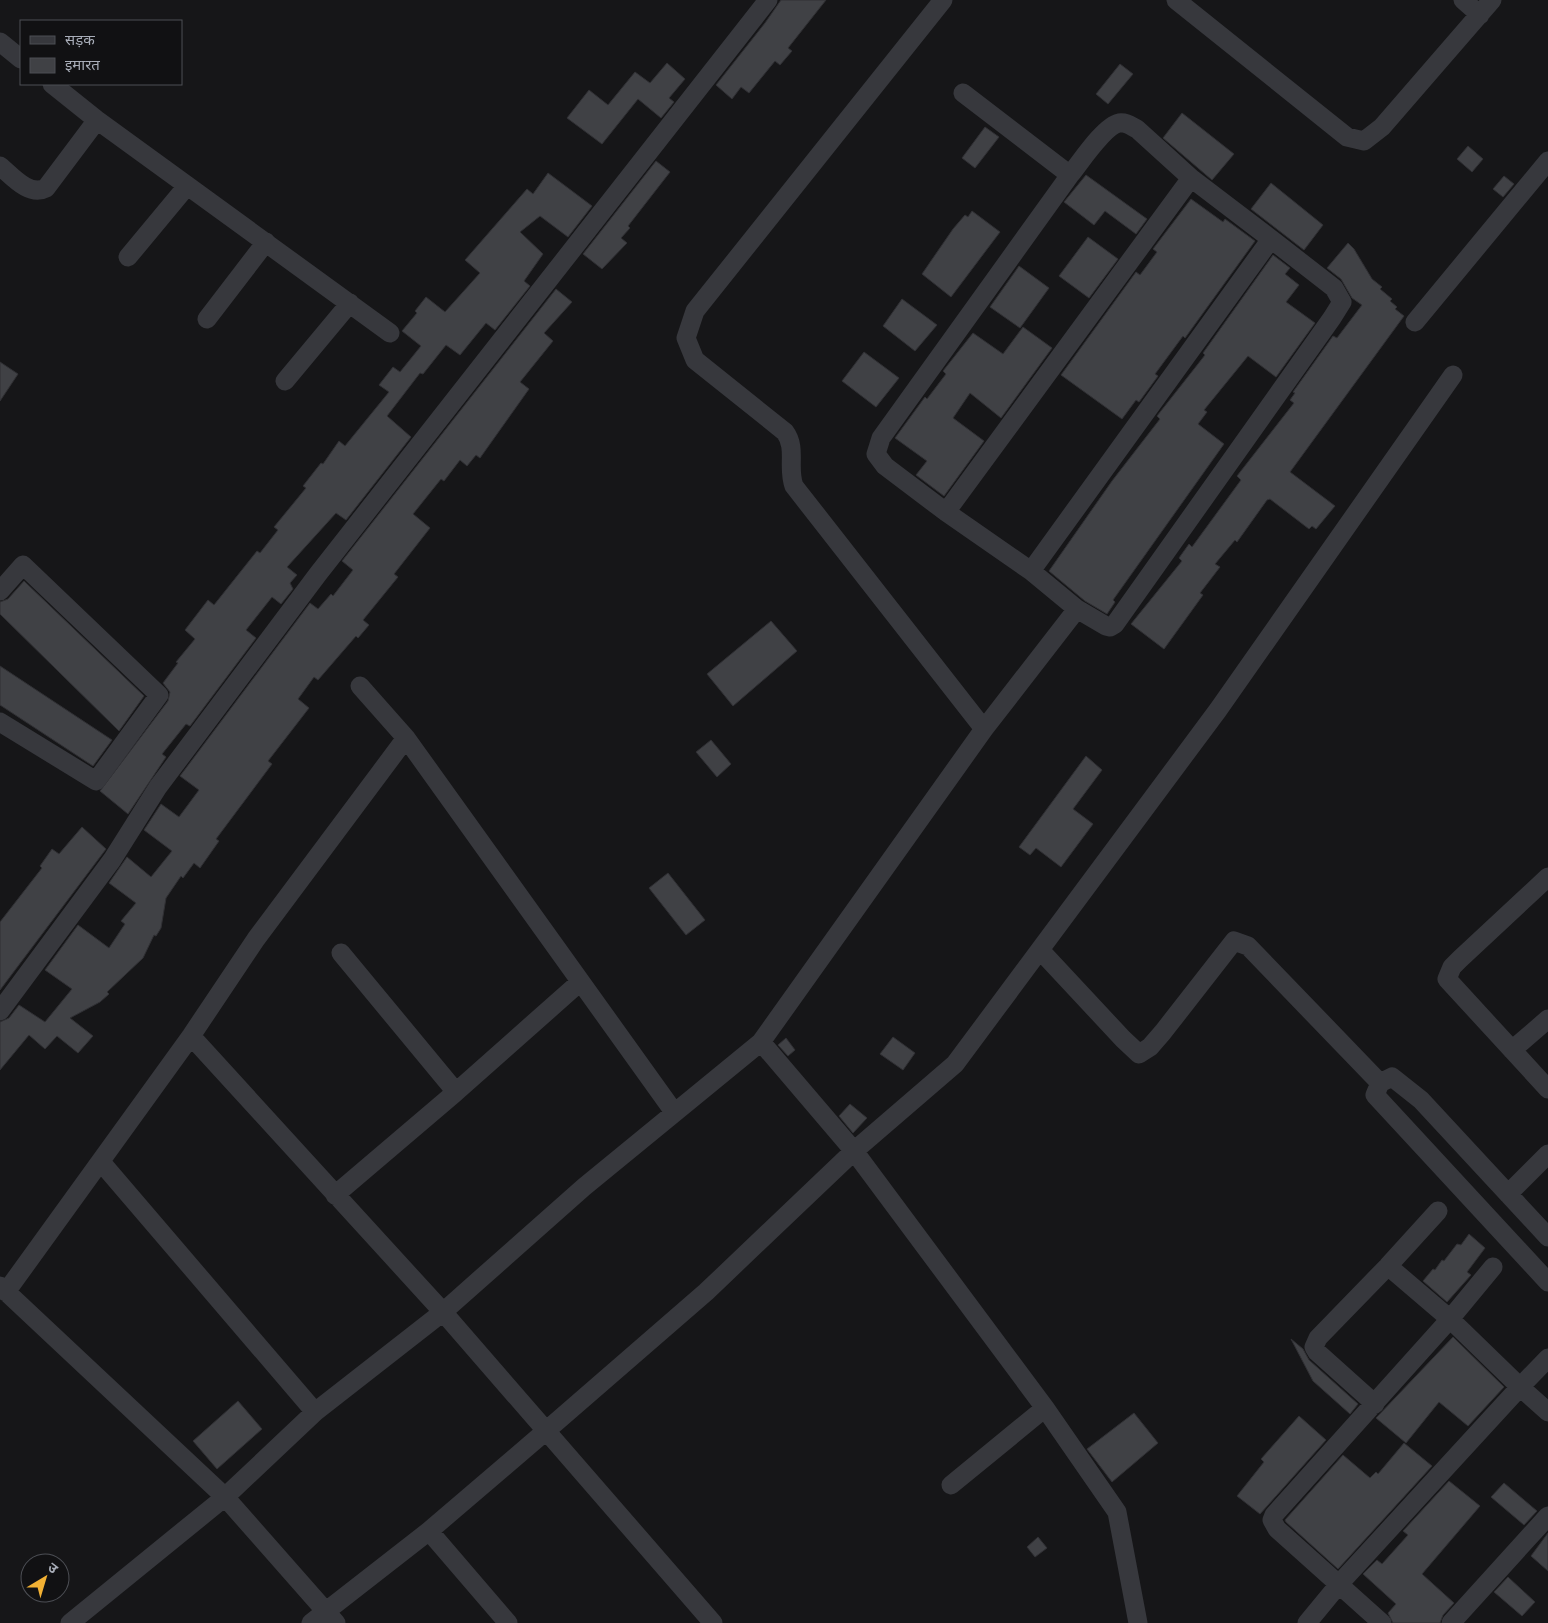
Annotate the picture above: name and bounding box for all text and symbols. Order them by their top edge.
legend [20,20,182,85]
text: सड़क [65,33,95,48]
text: इमारत [65,58,100,73]
north arrow [20,1553,70,1603]
text: उ [45,1561,61,1577]

